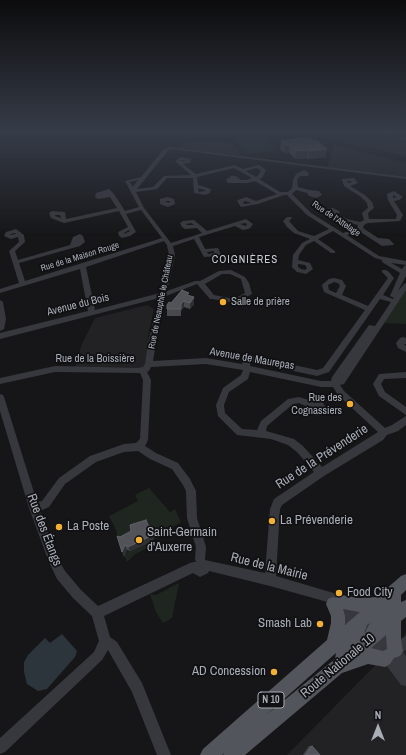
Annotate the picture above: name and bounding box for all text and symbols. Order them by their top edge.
street label: Rue de l'Attelage [310,199,362,239]
street label: Rue de la Maison Rouge [39,240,121,274]
district label: COIGNIÈRES [212,253,278,267]
street label: Rue de Neauphle le Château [147,254,175,350]
street label: Avenue du Bois [46,291,110,319]
place label: Salle de prière [231,295,290,309]
marker: Salle de prière [218,297,228,307]
street label: Avenue de Maurepas [209,345,295,373]
street label: Rue de la Boissière [55,352,135,366]
place label: Rue des Cognassiers [291,391,342,417]
marker: Rue des Cognassiers [345,399,355,409]
street label: Rue de la Prévenderie [273,421,371,493]
street label: Rue des Étangs [23,492,65,568]
place label: La Prévenderie [280,513,353,529]
marker: La Prévenderie [267,516,277,526]
place label: La Poste [67,519,109,535]
marker: La Poste [54,522,64,532]
place label: Saint-Germain d'Auxerre [147,525,217,556]
marker: Saint-Germain d'Auxerre [134,535,144,545]
street label: Rue de la Mairie [229,550,309,584]
place label: Food City [347,585,393,601]
marker: Food City [334,588,344,598]
place label: Smash Lab [258,616,312,632]
marker: Smash Lab [315,619,325,629]
street label: Route Nationale 10 [298,631,378,701]
place label: AD Concession [192,664,266,680]
marker: AD Concession [269,667,279,677]
road number: N 10 [258,692,284,708]
north arrow [358,707,398,747]
text: N [375,708,381,722]

